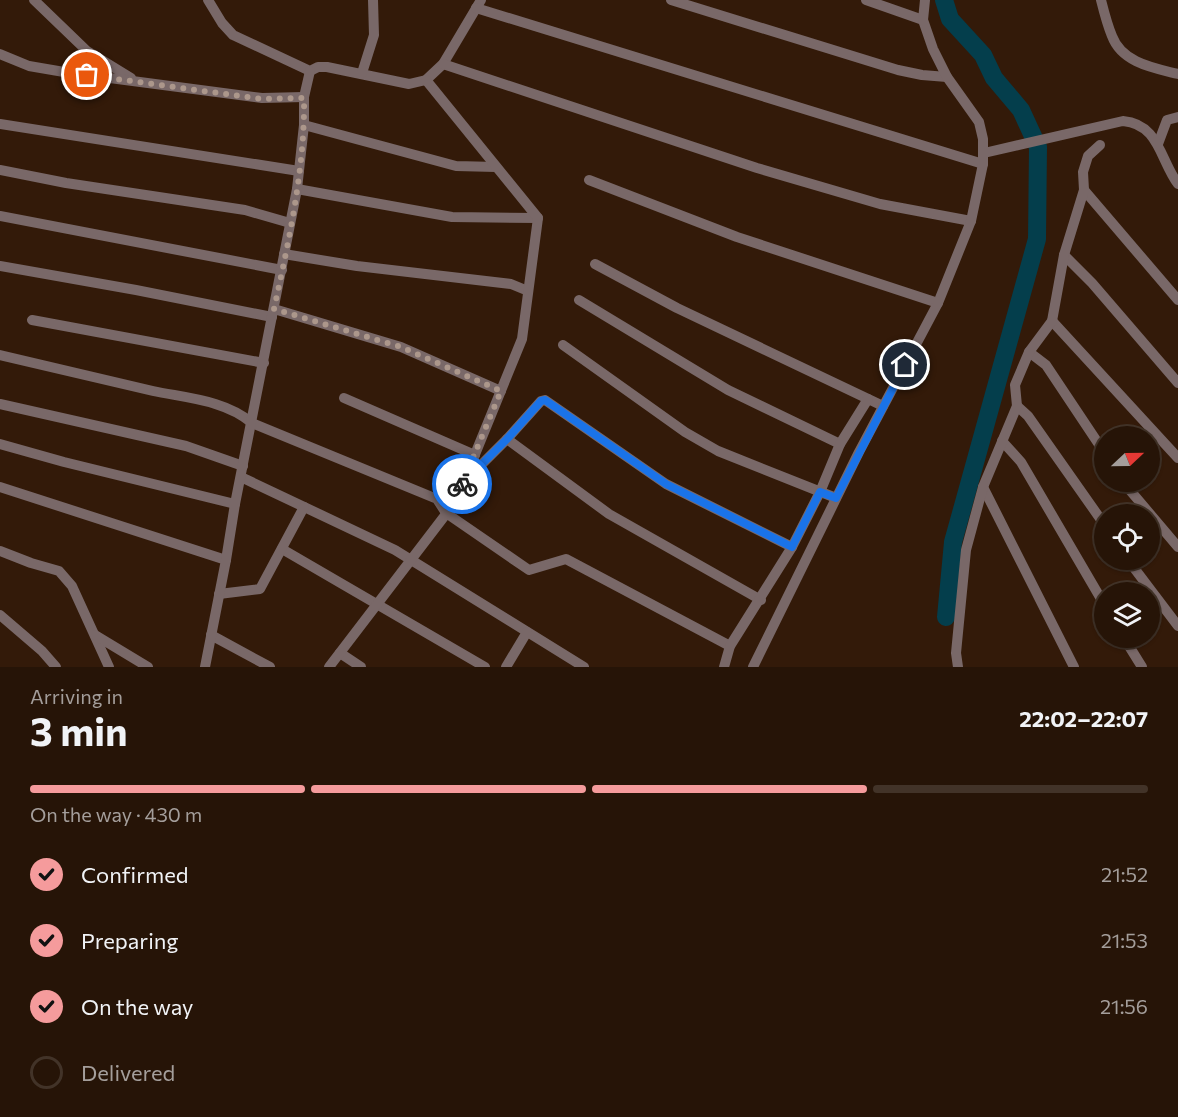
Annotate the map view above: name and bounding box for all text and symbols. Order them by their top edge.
pin [61,49,112,100]
icon: bag [70,58,103,91]
pin [879,339,930,390]
icon: home [888,348,921,381]
north arrow [1094,426,1160,492]
map controls [1094,426,1160,648]
courier [432,454,492,514]
icon: bike [446,468,479,501]
button: locate [1094,504,1160,570]
button: layers [1094,582,1160,648]
text: Arriving in [30,684,123,708]
text: 22:02–22:07 [1019,705,1148,732]
text: 3 min [30,706,128,754]
text: On the way · 430 m [30,802,202,826]
icon: check [30,858,63,891]
text: Confirmed [81,861,188,888]
text: 21:52 [1101,862,1148,886]
icon: check [30,924,63,957]
text: Preparing [81,927,178,954]
text: 21:53 [1101,928,1148,952]
icon: check [30,990,63,1023]
text: On the way [81,993,193,1020]
text: 21:56 [1100,994,1148,1018]
text: Delivered [81,1059,175,1086]

